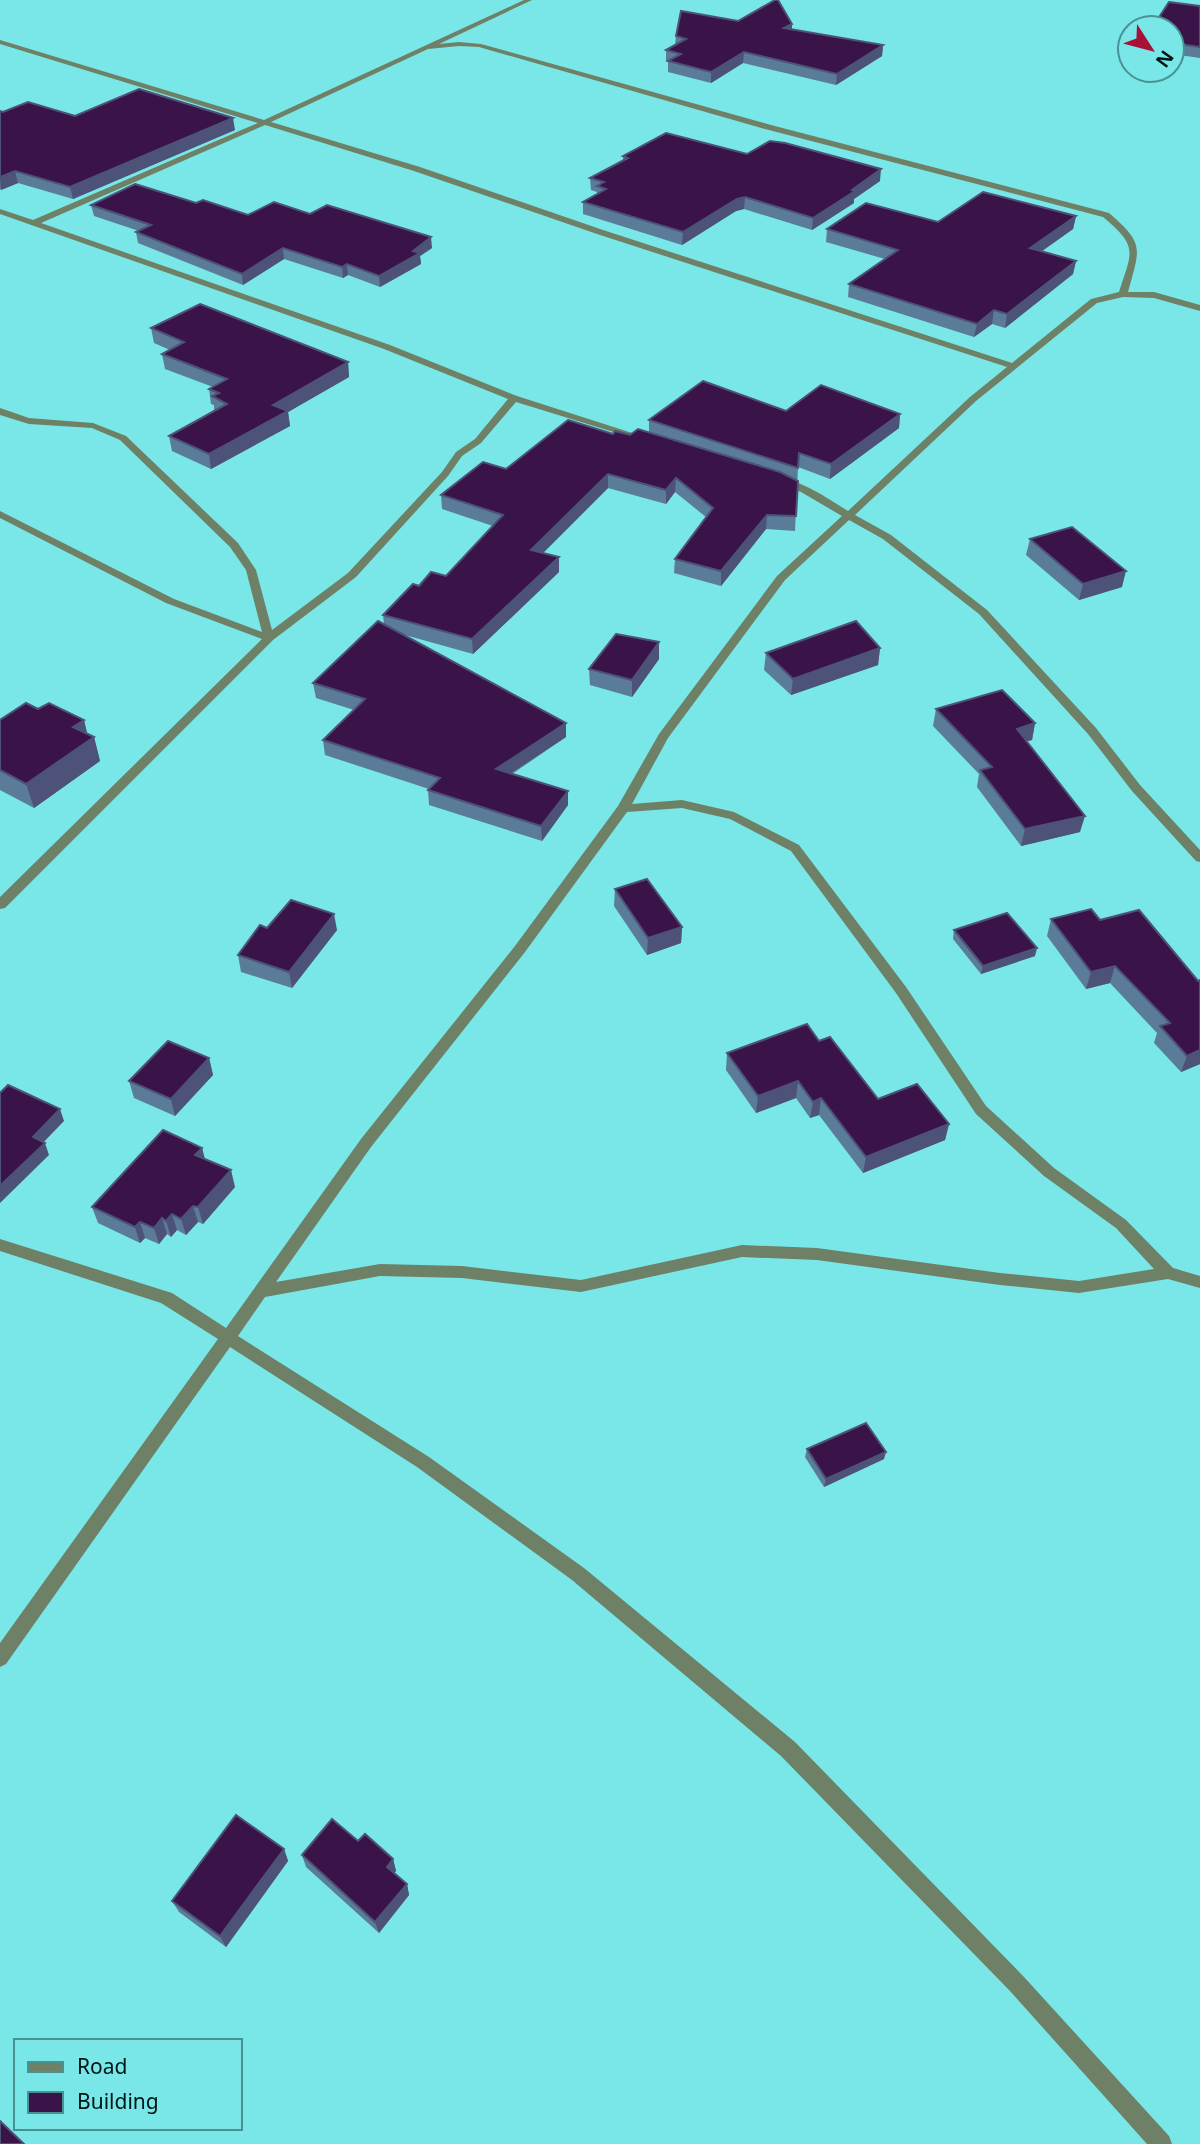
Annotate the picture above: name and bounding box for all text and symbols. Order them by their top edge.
north arrow [1116,14,1186,84]
text: N [1150,45,1180,73]
legend [14,2039,242,2130]
text: Road [77,2052,127,2080]
text: Building [77,2087,159,2115]

